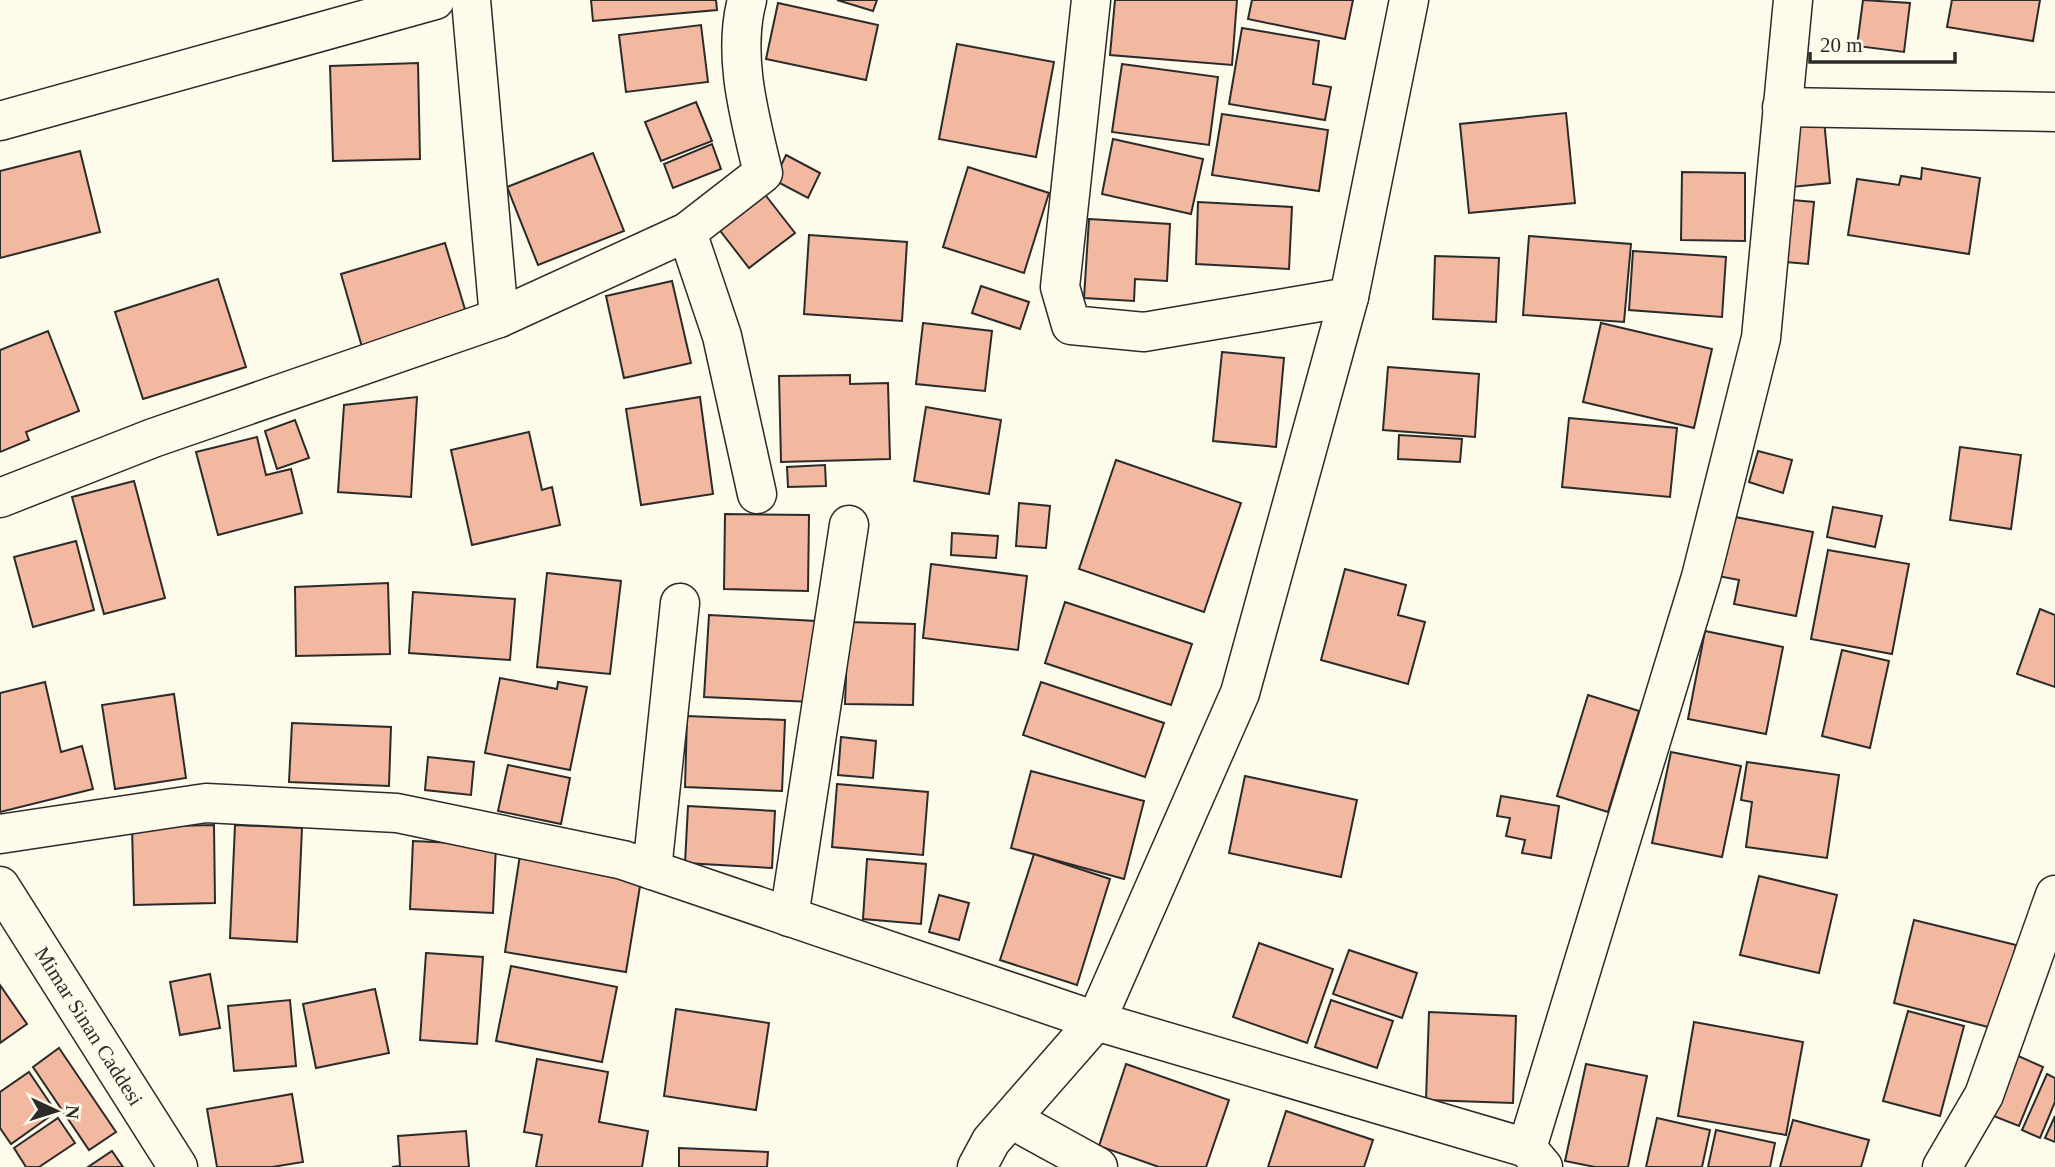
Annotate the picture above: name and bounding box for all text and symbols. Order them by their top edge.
scale bar [1810,21,1955,65]
text: 20 m [1820,33,1863,57]
street label: Mimar Sinan Caddesi [30,942,148,1110]
north arrow [21,1076,91,1146]
text: N [61,1105,83,1120]

